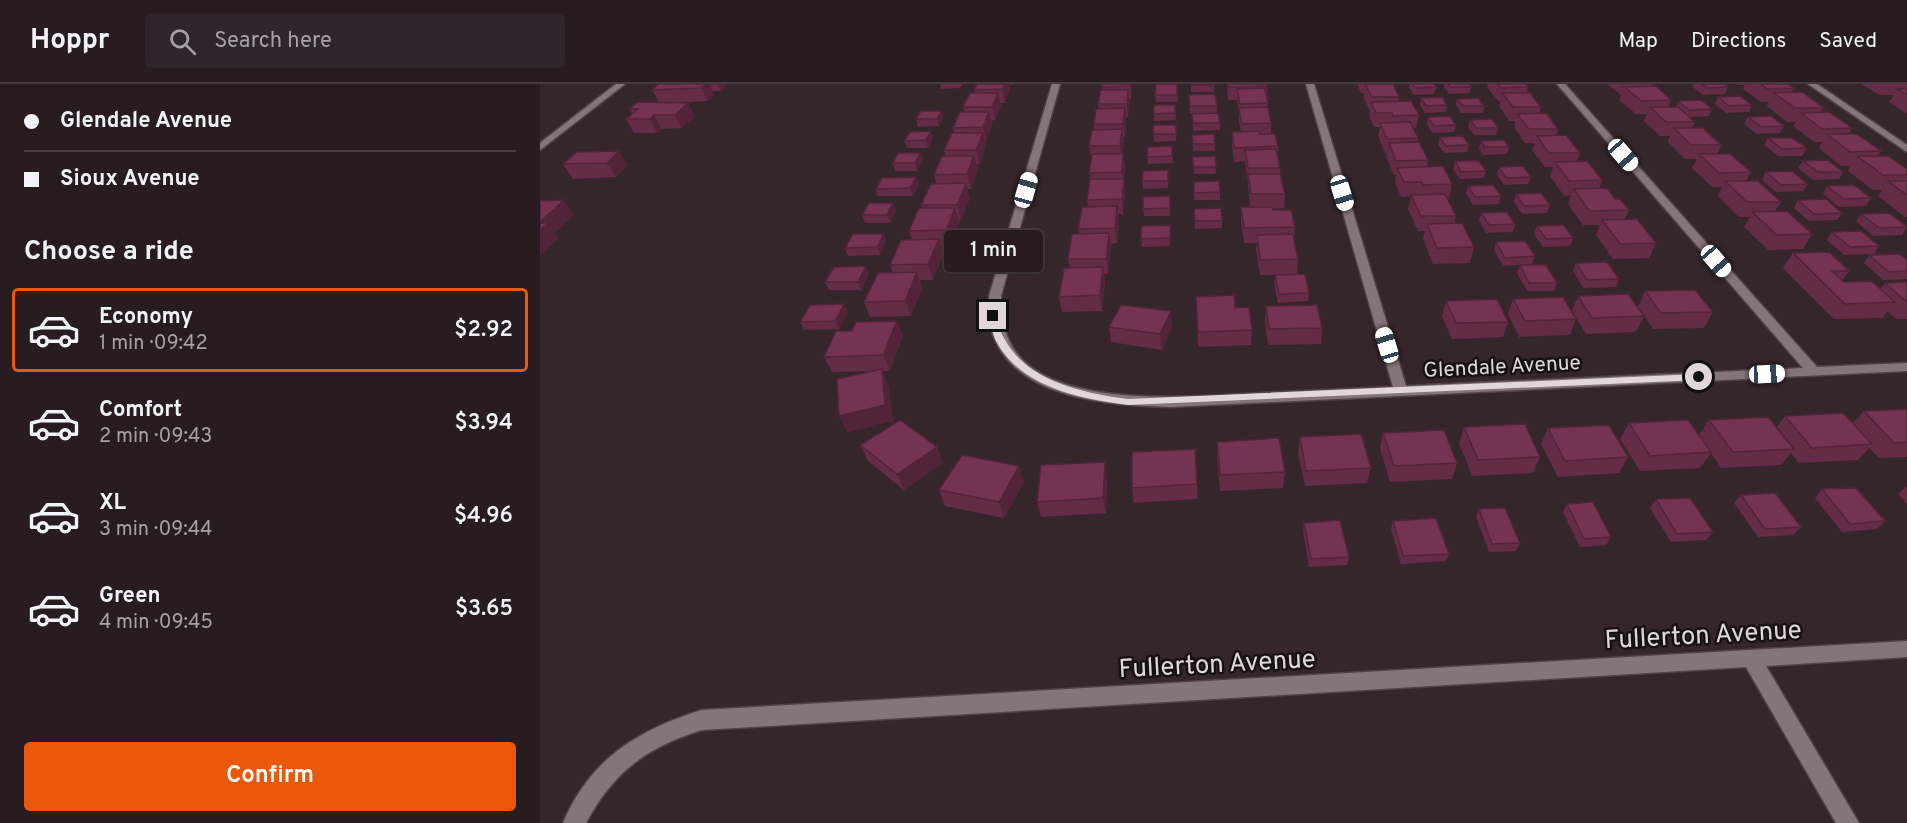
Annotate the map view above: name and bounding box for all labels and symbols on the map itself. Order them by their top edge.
car [1604,136,1642,174]
car [1012,170,1040,210]
car [1328,173,1356,213]
callout: 1 min [944,229,1042,271]
car [1697,242,1735,280]
route end [979,302,1006,329]
car [1373,325,1401,365]
street label: Glendale Avenue [1423,350,1581,385]
route start [1685,363,1712,390]
car [1749,364,1785,384]
street label: Fullerton Avenue [1604,615,1803,658]
street label: Fullerton Avenue [1118,644,1317,687]

